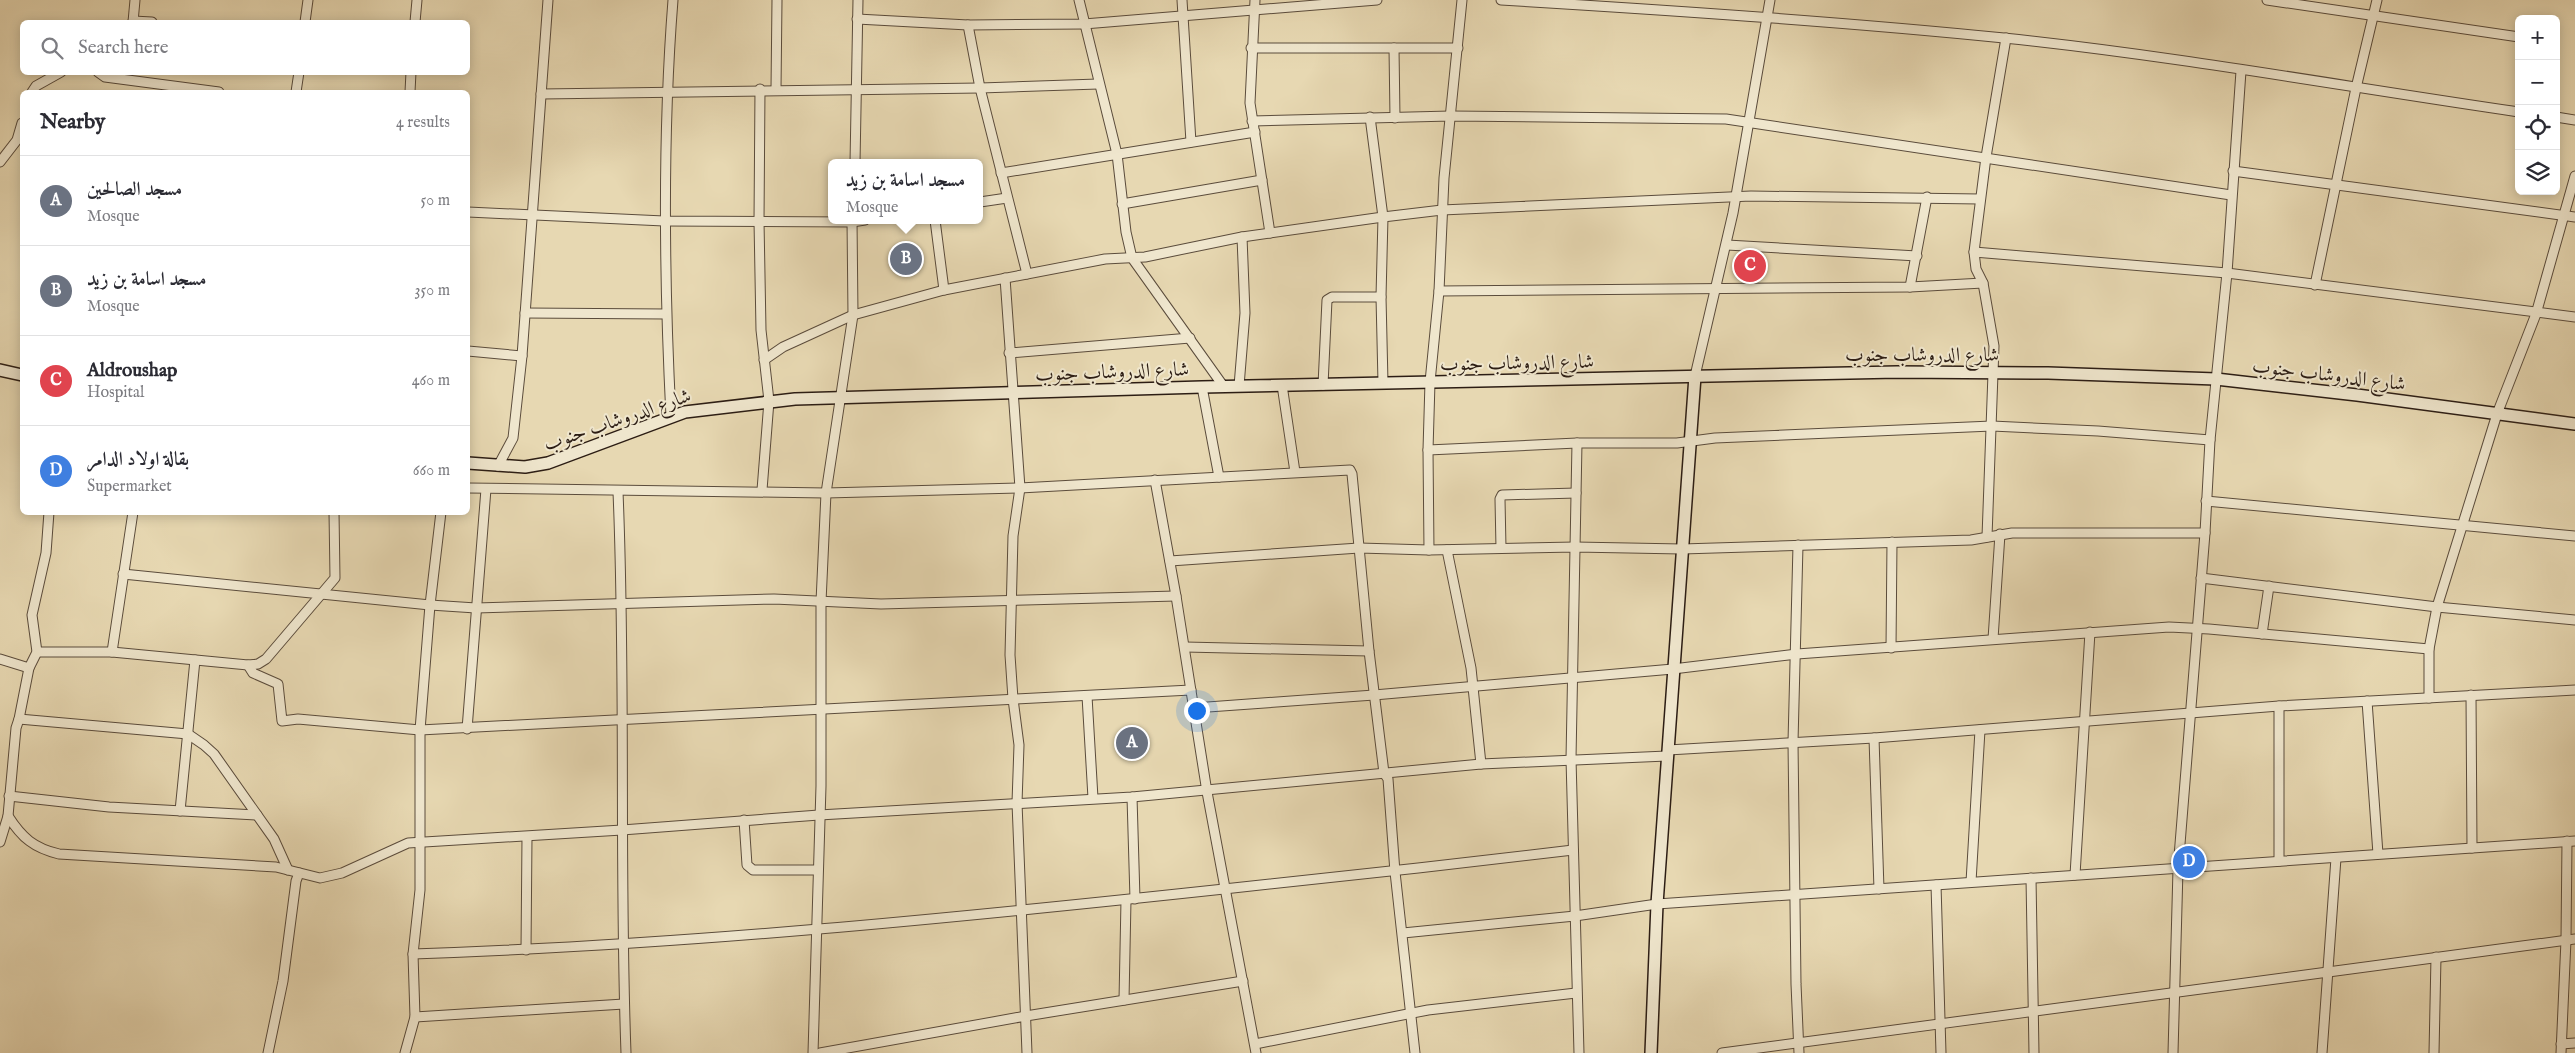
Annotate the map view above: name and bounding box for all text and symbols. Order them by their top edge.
map controls [2515,15,2560,195]
button: + [2515,15,2560,60]
search box [20,20,470,75]
icon: search [38,34,66,62]
text: Search here [78,36,169,60]
button: − [2515,60,2560,105]
button: locate [2515,105,2560,150]
text: Nearby [40,109,105,136]
text: 4 results [396,113,450,133]
button: layers [2515,150,2560,195]
popup [828,159,983,224]
text: مسجد اسامة بن زيد [846,169,965,193]
text: مسجد الصالحين [87,178,182,202]
text: A [51,191,61,211]
text: 50 m [421,191,450,211]
text: Mosque [846,198,898,218]
text: Mosque [87,207,140,227]
pin: B [890,240,922,278]
pin: C [1734,247,1766,285]
text: مسجد اسامة بن زيد [87,268,206,292]
text: B [51,281,61,301]
text: 350 m [415,281,450,301]
text: Mosque [87,297,140,317]
street label: شارع الدروشاب جنوب [1845,343,1999,372]
street label: شارع الدروشاب جنوب [1440,350,1594,381]
street label: شارع الدروشاب جنوب [2250,354,2407,401]
street label: شارع الدروشاب جنوب [1035,357,1190,392]
text: Aldroushap [87,359,177,383]
text: C [50,371,62,391]
text: 460 m [412,371,450,391]
text: Hospital [87,383,144,403]
street label: شارع الدروشاب جنوب [541,383,696,461]
text: بقالة اولاد الدامر [87,448,189,472]
text: D [50,461,62,481]
text: 660 m [413,461,450,481]
text: Supermarket [87,477,172,497]
your location [1184,698,1210,724]
pin: A [1116,724,1148,762]
pin: D [2173,843,2205,881]

